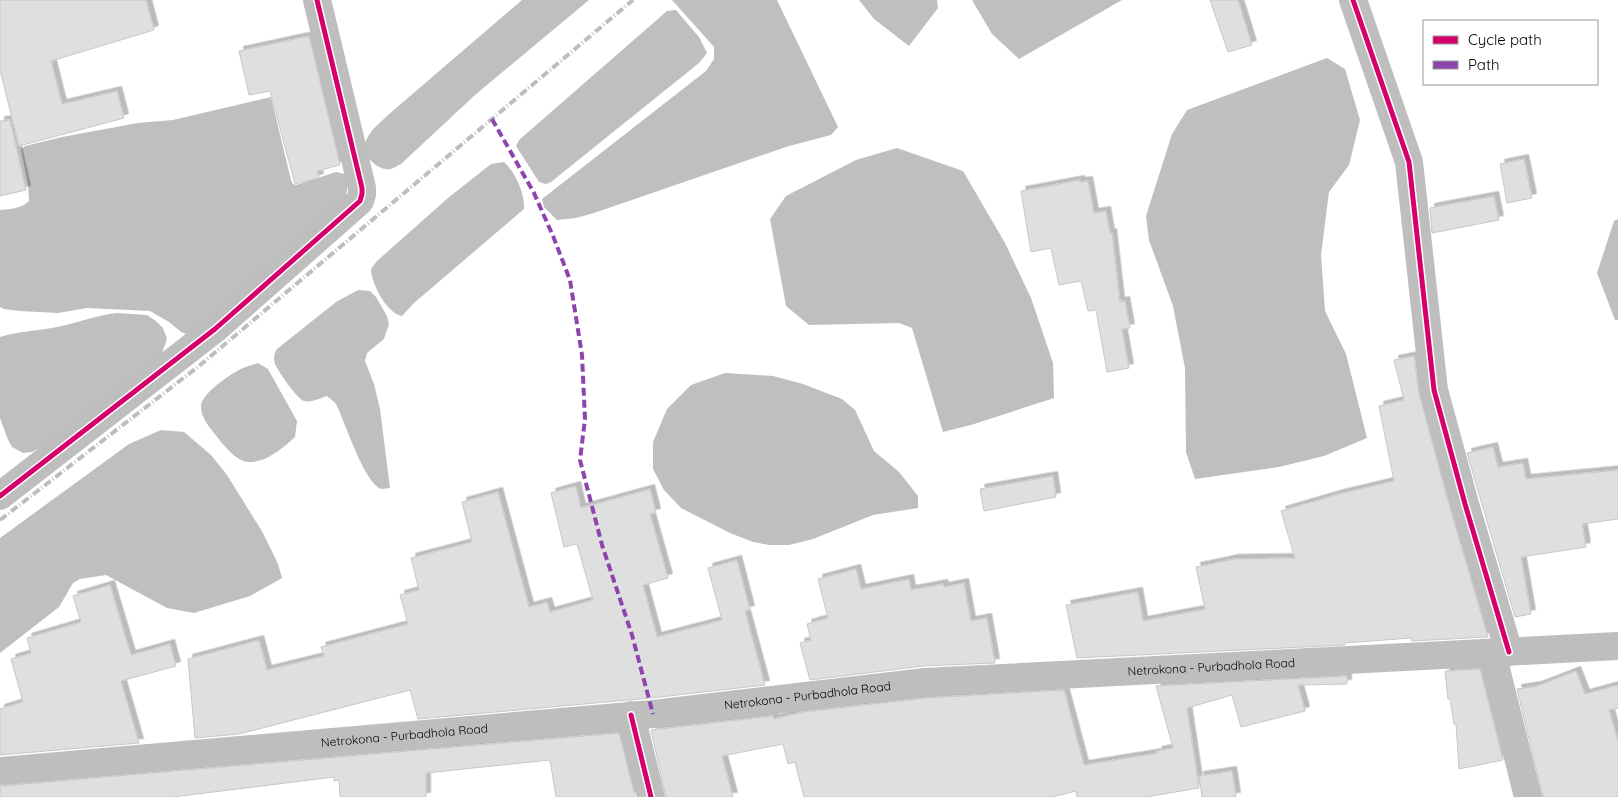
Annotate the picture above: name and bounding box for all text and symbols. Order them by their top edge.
legend [1423,20,1598,85]
text: Cycle path [1468,30,1542,49]
text: Path [1468,55,1500,74]
street label: Netrokona - Purbadhola Road [1127,655,1295,678]
street label: Netrokona - Purbadhola Road [723,678,892,713]
street label: Netrokona - Purbadhola Road [320,720,489,750]

